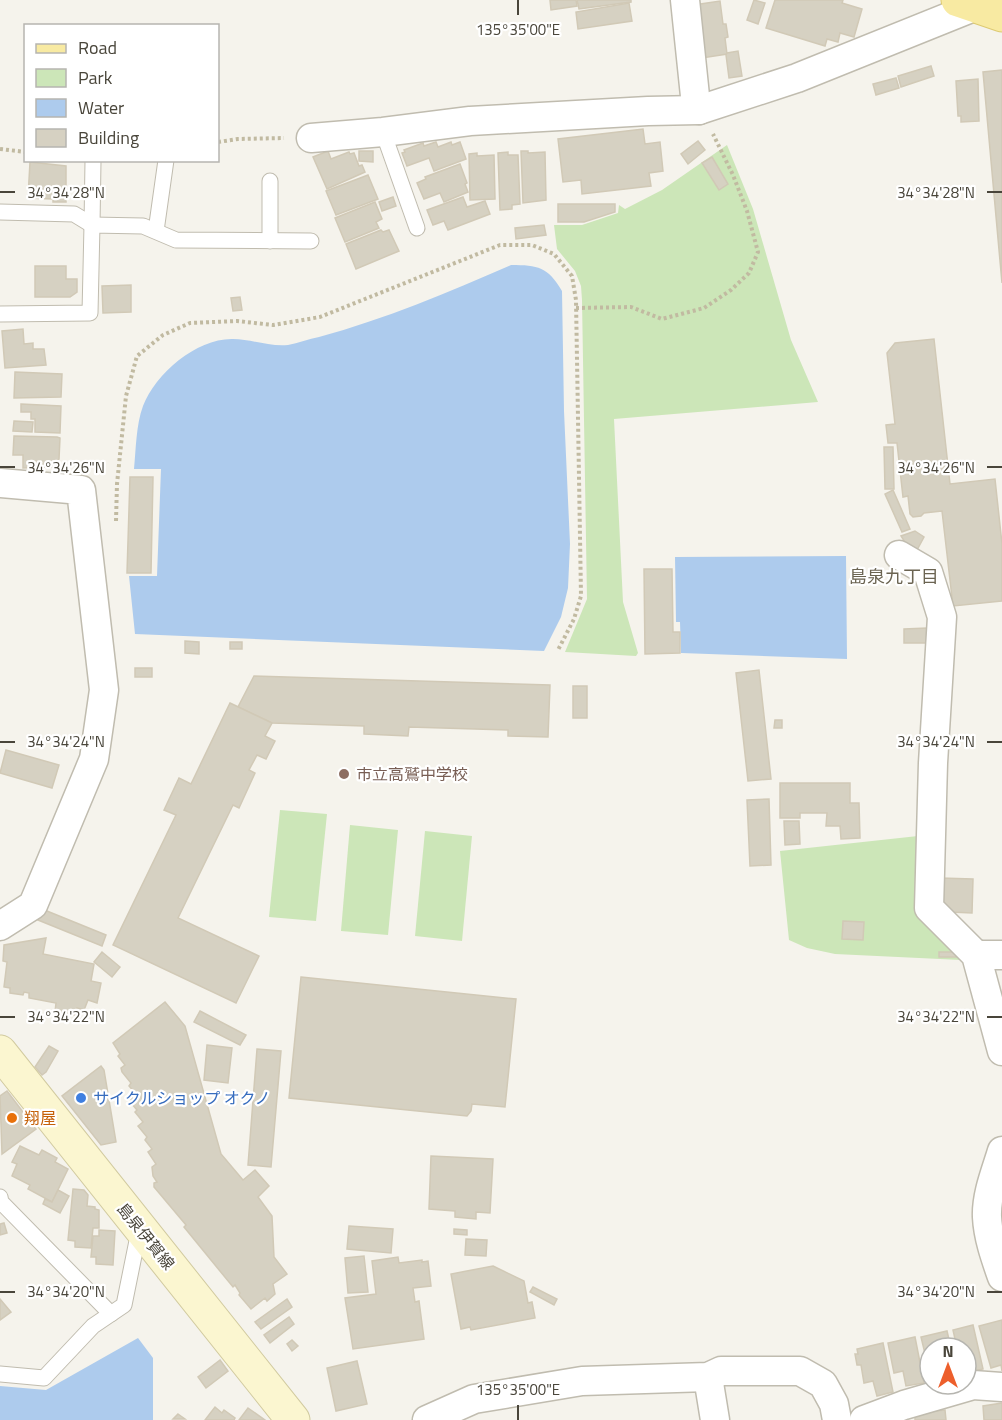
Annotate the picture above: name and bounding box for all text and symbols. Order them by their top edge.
text: 135°35'00"E [476,18,560,41]
legend [24,24,219,162]
text: Road [78,34,117,61]
text: Park [78,64,113,91]
text: Water [78,94,124,121]
text: Building [78,124,139,151]
text: 34°34'28"N [27,181,105,204]
text: 34°34'28"N [897,181,975,204]
text: 34°34'26"N [27,456,105,479]
text: 34°34'26"N [897,456,975,479]
district label: 島泉九丁目 [849,563,939,590]
text: 34°34'24"N [27,730,105,753]
text: 34°34'24"N [897,730,975,753]
place label: 市立高鷲中学校 [356,762,468,786]
marker: 市立高鷲中学校 [337,767,351,781]
text: 34°34'22"N [27,1005,105,1028]
text: 34°34'22"N [897,1005,975,1028]
place label: サイクルショップ オクノ [93,1086,270,1110]
marker: サイクルショップ オクノ [74,1091,88,1105]
place label: 翔屋 [24,1106,56,1130]
marker: 翔屋 [5,1111,19,1125]
street label: 島泉伊賀線 [111,1197,181,1275]
text: 34°34'20"N [27,1280,105,1303]
text: 34°34'20"N [897,1280,975,1303]
north arrow [918,1336,978,1396]
text: N [942,1339,954,1363]
text: 135°35'00"E [476,1378,560,1401]

